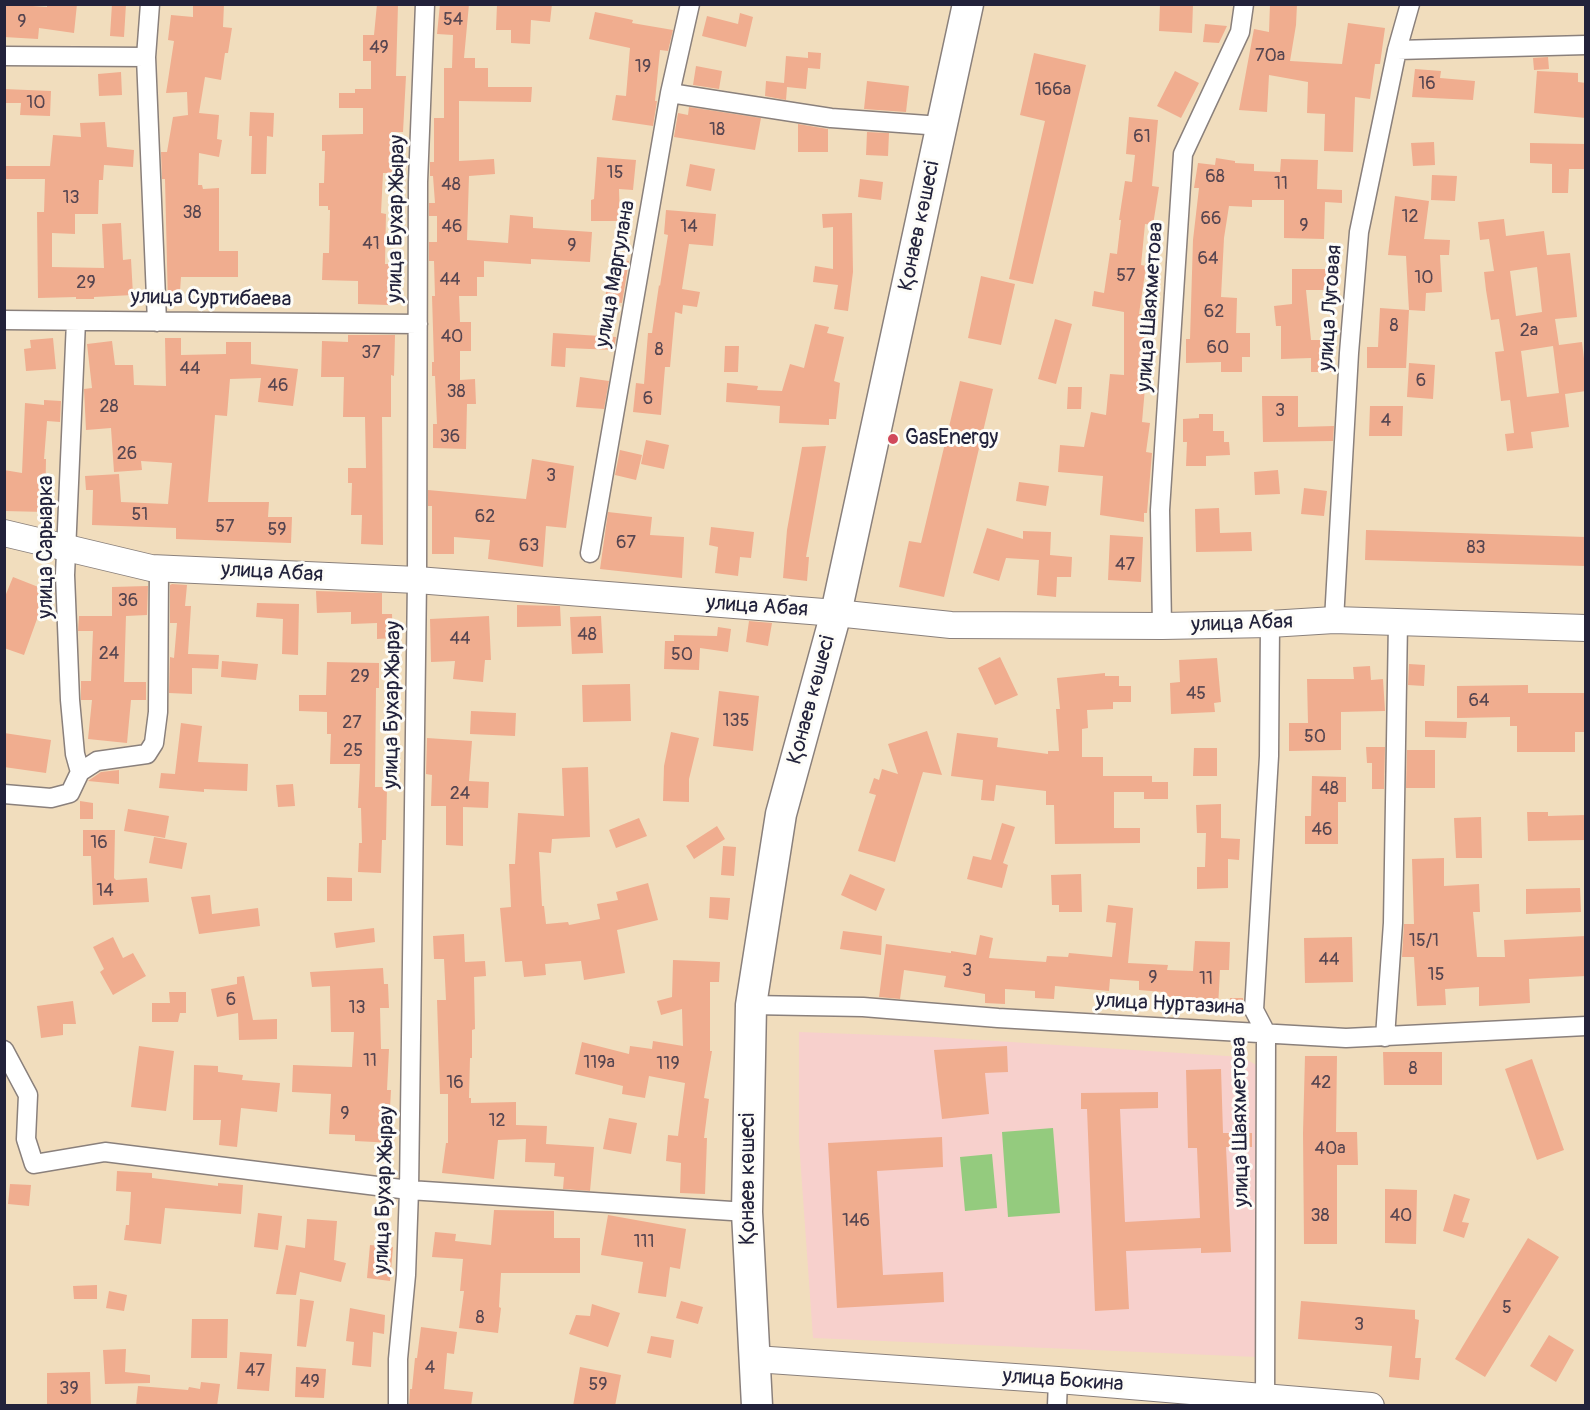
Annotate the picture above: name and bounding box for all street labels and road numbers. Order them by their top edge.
street label: улица Бухар Жырау [383,135,411,303]
street label: Қонаев көшесі [894,159,946,293]
street label: улица Маргулана [591,199,641,349]
street label: улица Шаяхметова [1132,221,1170,393]
street label: улица Луговая [1314,244,1348,372]
street label: улица Суртибаева [130,285,292,313]
street label: улица Сарыарка [34,475,60,619]
street label: улица Абая [220,558,324,588]
street label: улица Абая [705,591,809,623]
street label: улица Абая [1191,610,1293,638]
street label: улица Бухар Жырау [379,621,407,789]
street label: Қонаев көшесі [783,633,841,767]
street label: улица Нуртазина [1095,989,1245,1021]
street label: улица Шаяхметова [1227,1037,1255,1207]
street label: улица Бухар Жырау [369,1106,401,1274]
street label: Қонаев көшесі [736,1113,762,1245]
street label: улица Бокина [1002,1364,1124,1398]

